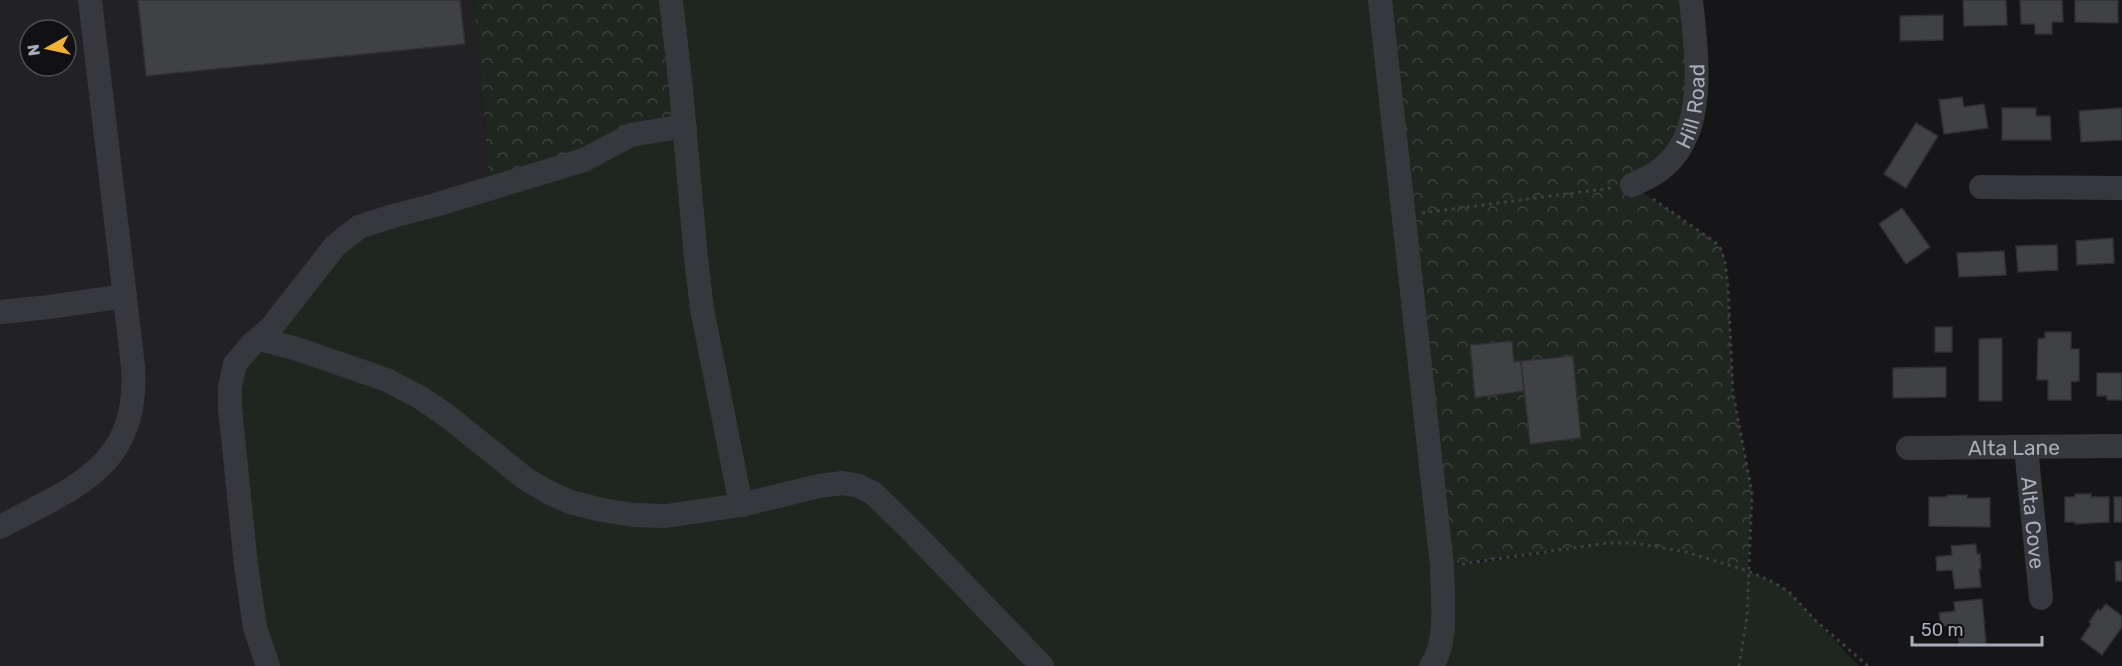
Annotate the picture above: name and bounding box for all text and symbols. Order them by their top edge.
north arrow [18,18,78,78]
text: N [23,43,44,57]
street label: Hill Road [1670,64,1709,152]
street label: Alta Lane [1968,434,2060,460]
street label: Alta Cove [2016,475,2051,570]
scale bar [1912,609,2042,647]
text: 50 m [1921,619,1964,641]

